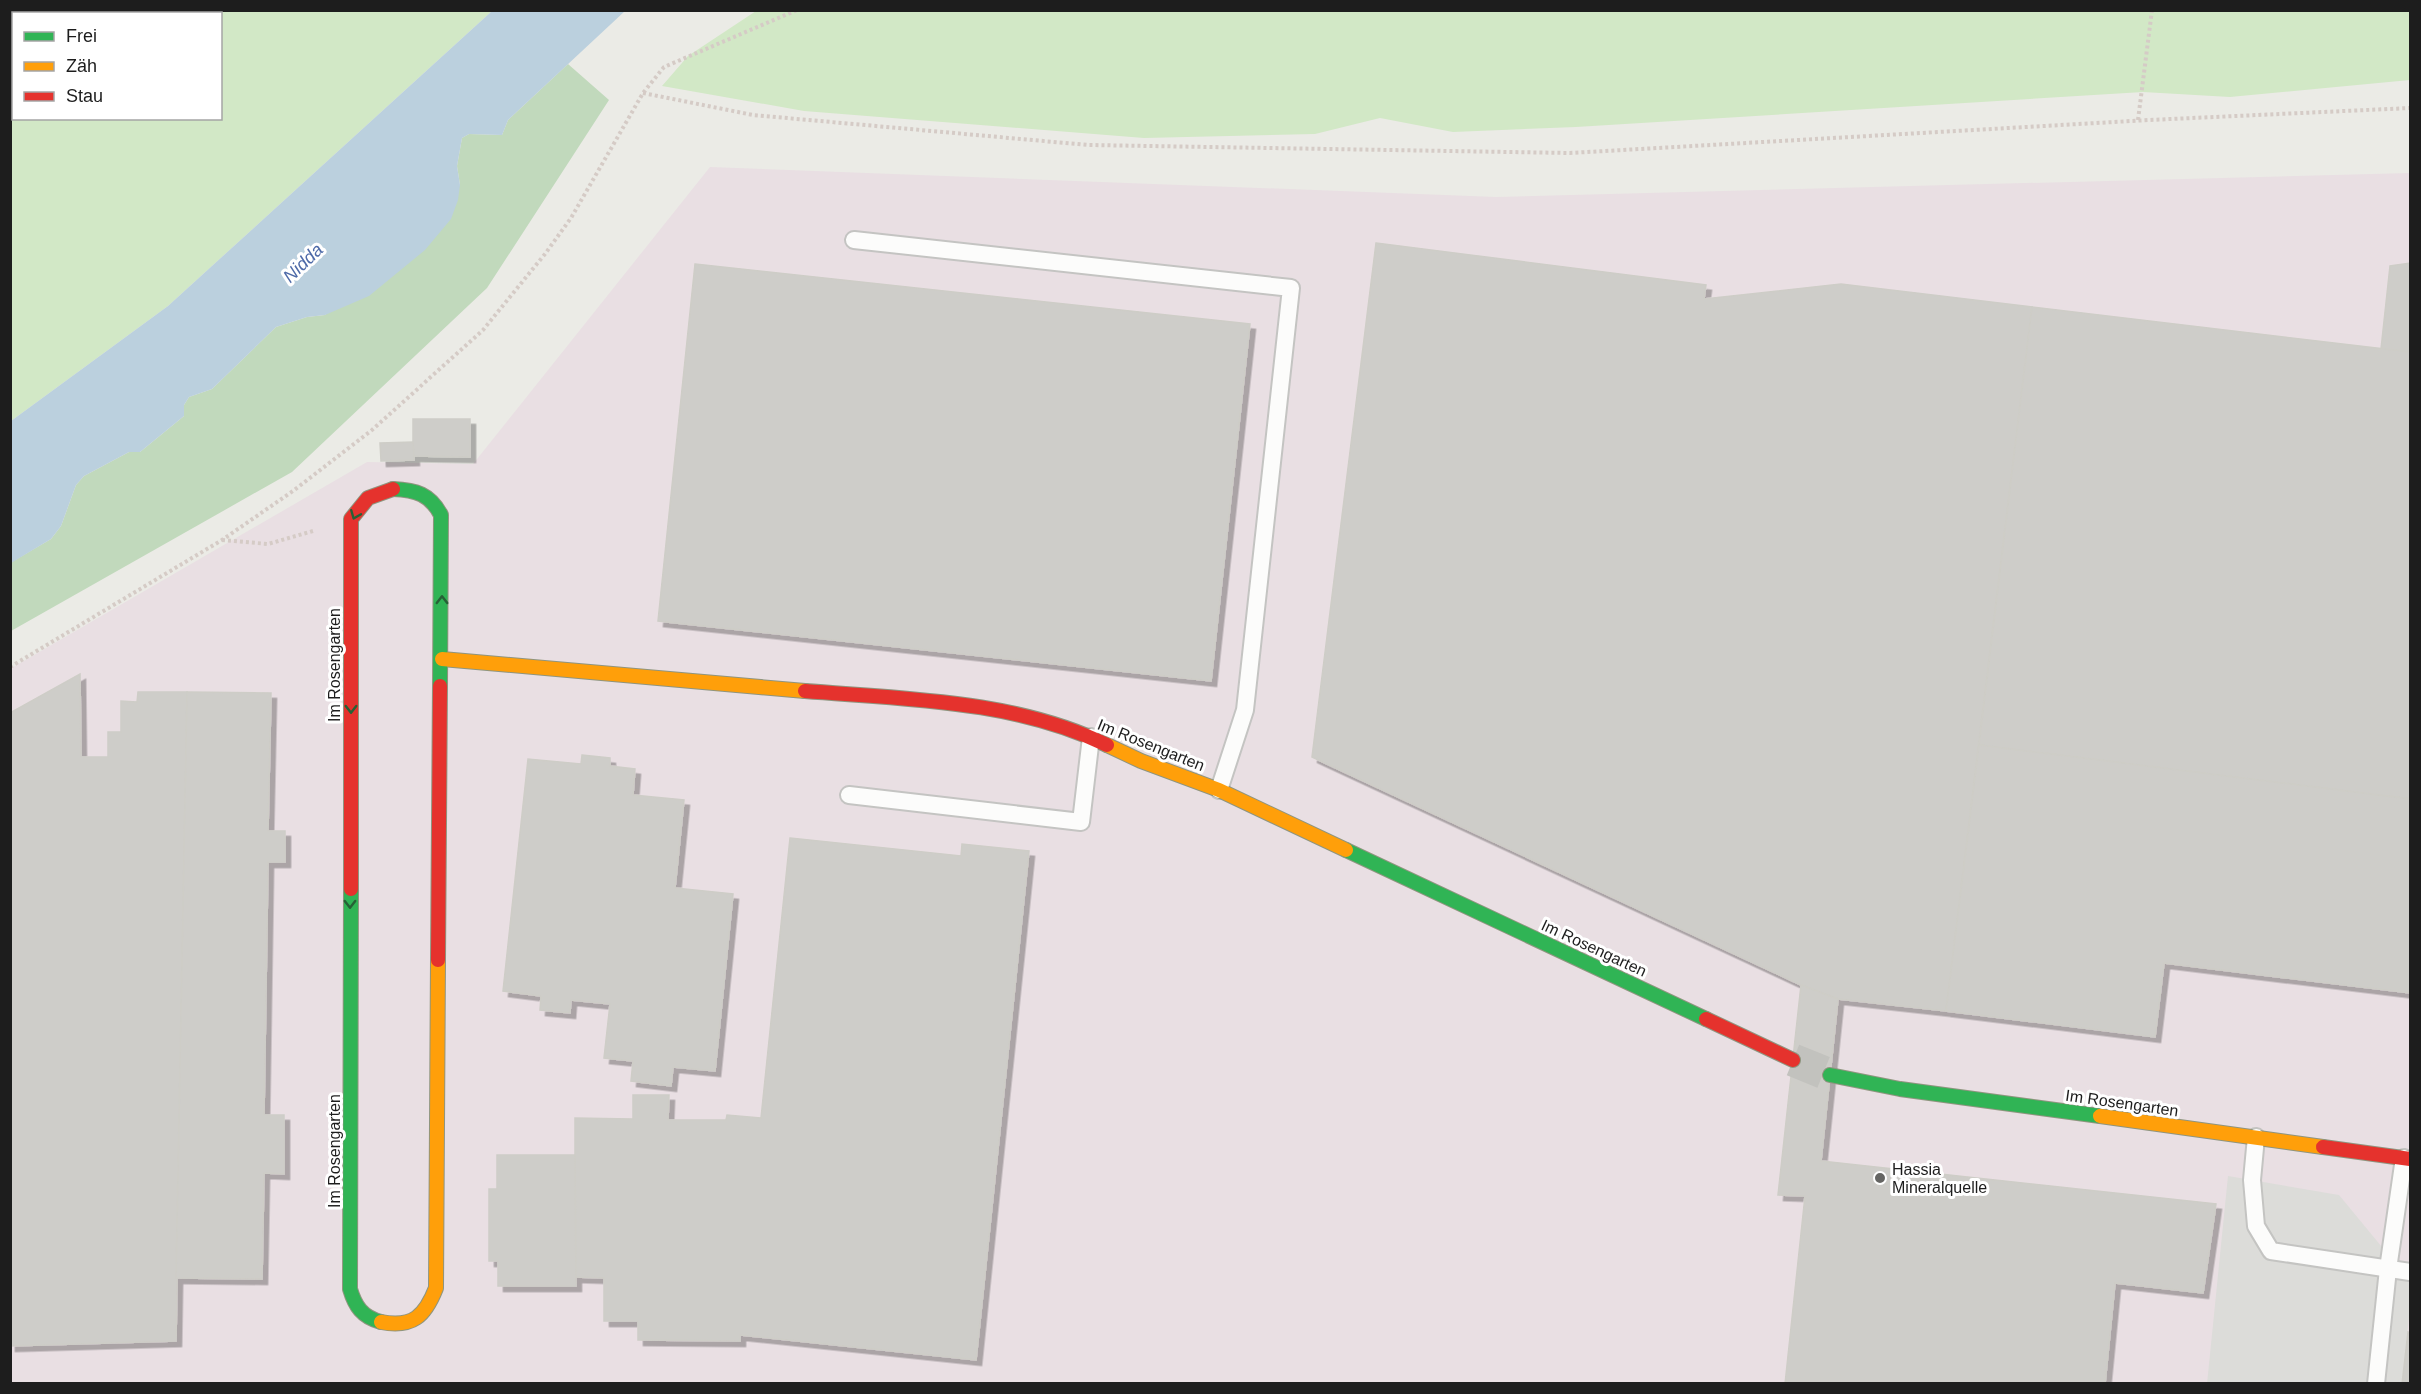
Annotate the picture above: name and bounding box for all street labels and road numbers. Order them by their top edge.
street label: Im Rosengarten [326,608,343,722]
street label: Im Rosengarten [1095,716,1207,774]
street label: Im Rosengarten [1539,916,1649,980]
street label: Im Rosengarten [2064,1087,2180,1119]
street label: Im Rosengarten [326,1094,343,1208]

